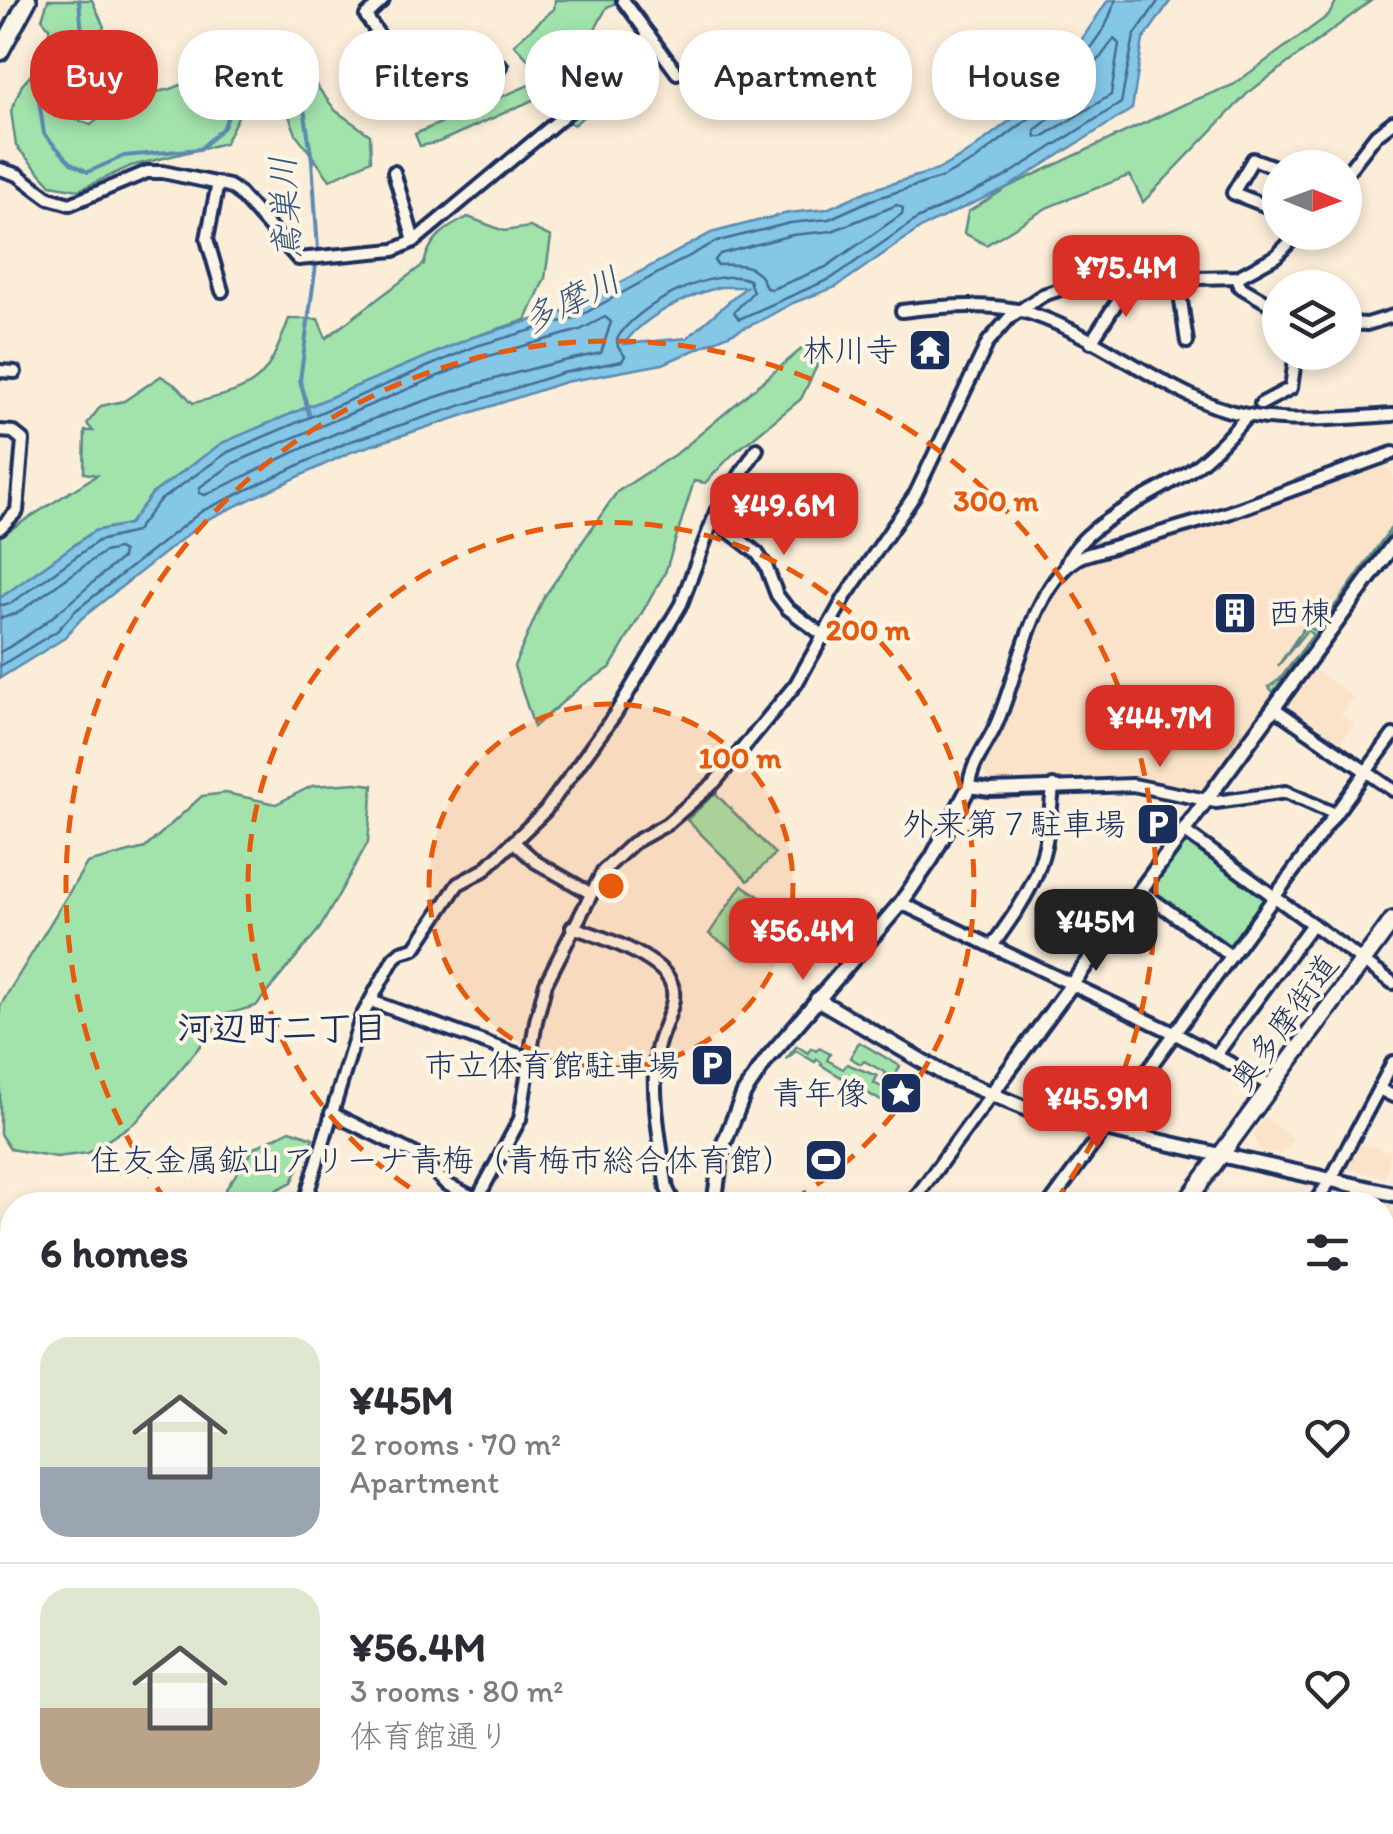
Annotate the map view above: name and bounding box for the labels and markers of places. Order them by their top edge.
pin: ¥75.4M [1045,235,1207,320]
temple icon: 林川寺 [907,327,953,373]
place label: 林川寺 [802,331,898,369]
pin: ¥49.6M [703,473,865,558]
building icon: 西棟 [1212,590,1258,636]
place label: 西棟 [1268,594,1332,632]
pin: ¥44.7M [1079,685,1241,770]
parking icon: 外来第７駐車場 [1135,801,1181,847]
place label: 外来第７駐車場 [902,805,1126,843]
centre of rings [593,868,629,904]
pin: ¥45M [1037,889,1155,974]
pin: ¥56.4M [722,898,884,983]
parking icon: 市立体育館駐車場 [689,1042,735,1088]
place label: 市立体育館駐車場 [424,1046,680,1084]
pin: ¥45.9M [1016,1066,1178,1151]
place icon: 青年像 [878,1070,924,1116]
place label: 青年像 [772,1074,868,1112]
sports icon: 住友金属鉱山アリーナ青梅（青梅市総合体育館） [803,1137,849,1183]
place label: 住友金属鉱山アリーナ青梅（青梅市総合体育館） [90,1141,794,1179]

